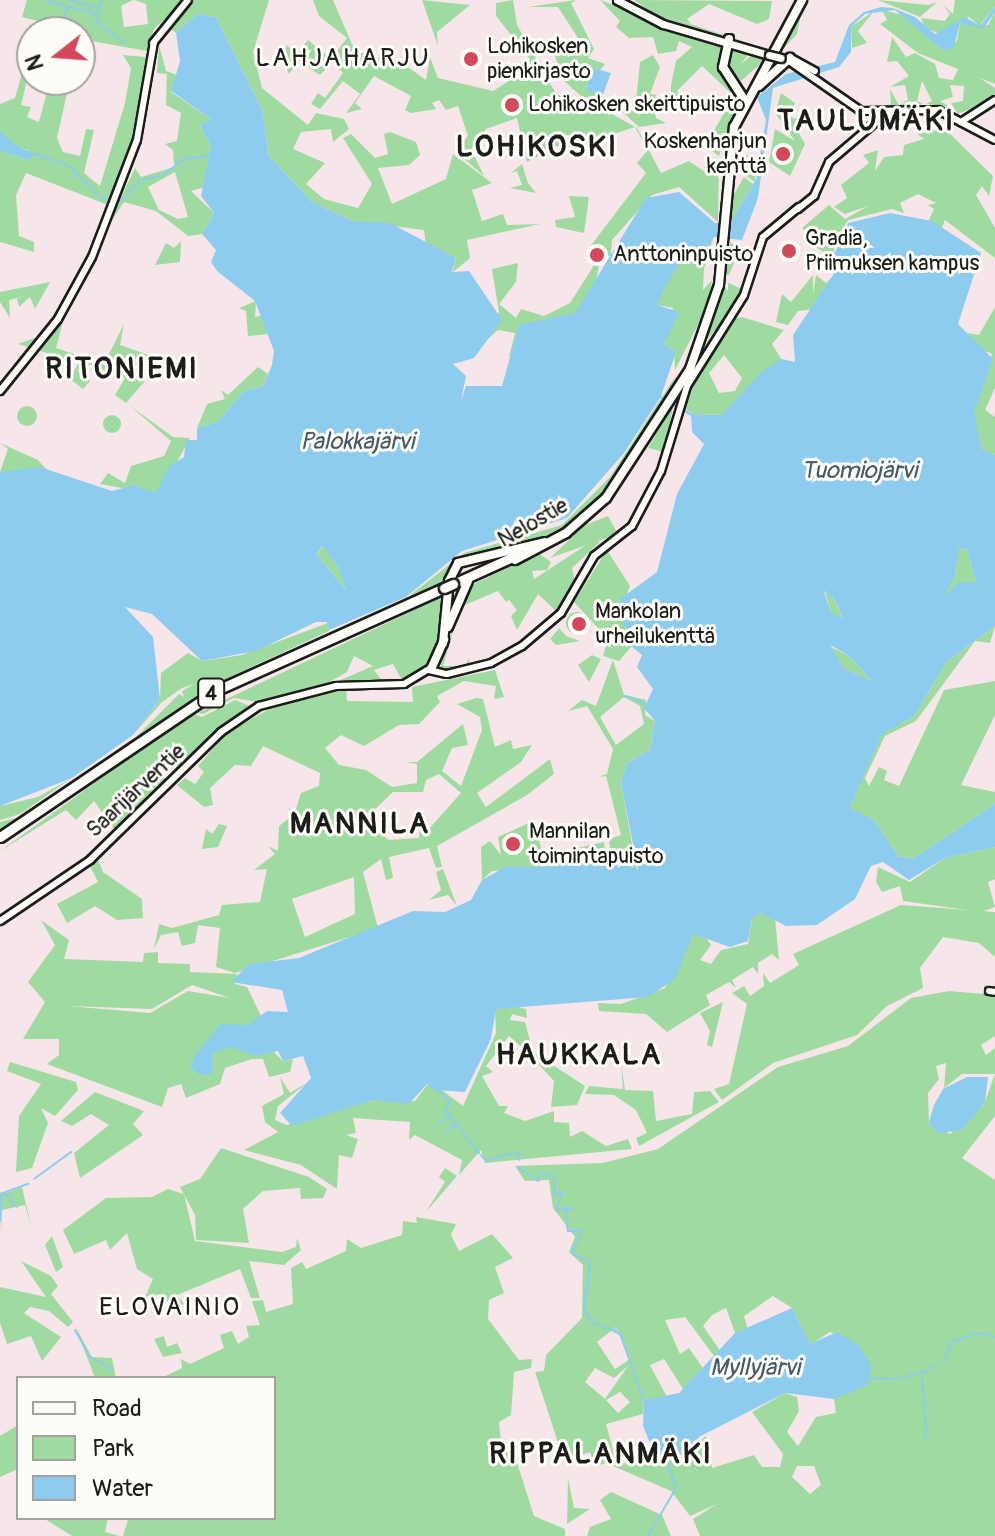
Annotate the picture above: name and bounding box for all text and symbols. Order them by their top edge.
north arrow [16,16,96,96]
place label: Lohikosken pienkirjasto [487,33,591,84]
district label: LAHJAHARJU [255,43,431,75]
marker: Lohikosken pienkirjasto [462,50,480,68]
text: N [19,51,51,74]
place label: Lohikosken skeittipuisto [528,92,746,118]
marker: Lohikosken skeittipuisto [503,96,521,114]
district label: TAULUMÄKI [777,103,955,139]
place label: Koskenharjun kenttä [644,128,767,180]
district label: LOHIKOSKI [456,129,618,165]
marker: Koskenharjun kenttä [774,145,792,163]
place label: Gradia, Priimuksen kampus [805,225,979,276]
place label: Anttoninpuisto [613,242,753,268]
marker: Gradia, Priimuksen kampus [780,242,798,260]
marker: Anttoninpuisto [588,246,606,264]
district label: RITONIEMI [45,351,199,387]
water label: Palokkajärvi [300,428,414,456]
water label: Tuomiojärvi [801,457,917,485]
street label: Nelostie [493,493,573,553]
place label: Mankolan urheilukenttä [595,598,715,650]
marker: Mankolan urheilukenttä [570,615,588,633]
road number: 4 [197,677,225,709]
street label: Saarijärventie [81,739,191,843]
district label: MANNILA [290,806,430,842]
place label: Mannilan toimintapuisto [529,818,664,870]
marker: Mannilan toimintapuisto [504,835,522,853]
district label: HAUKKALA [496,1037,662,1073]
district label: ELOVAINIO [99,1292,241,1324]
water label: Myllyjärvi [710,1354,800,1382]
legend [16,1376,276,1520]
text: Road [92,1394,142,1423]
text: Park [92,1434,134,1463]
district label: RIPPALANMÄKI [489,1436,713,1472]
text: Water [92,1474,153,1503]

